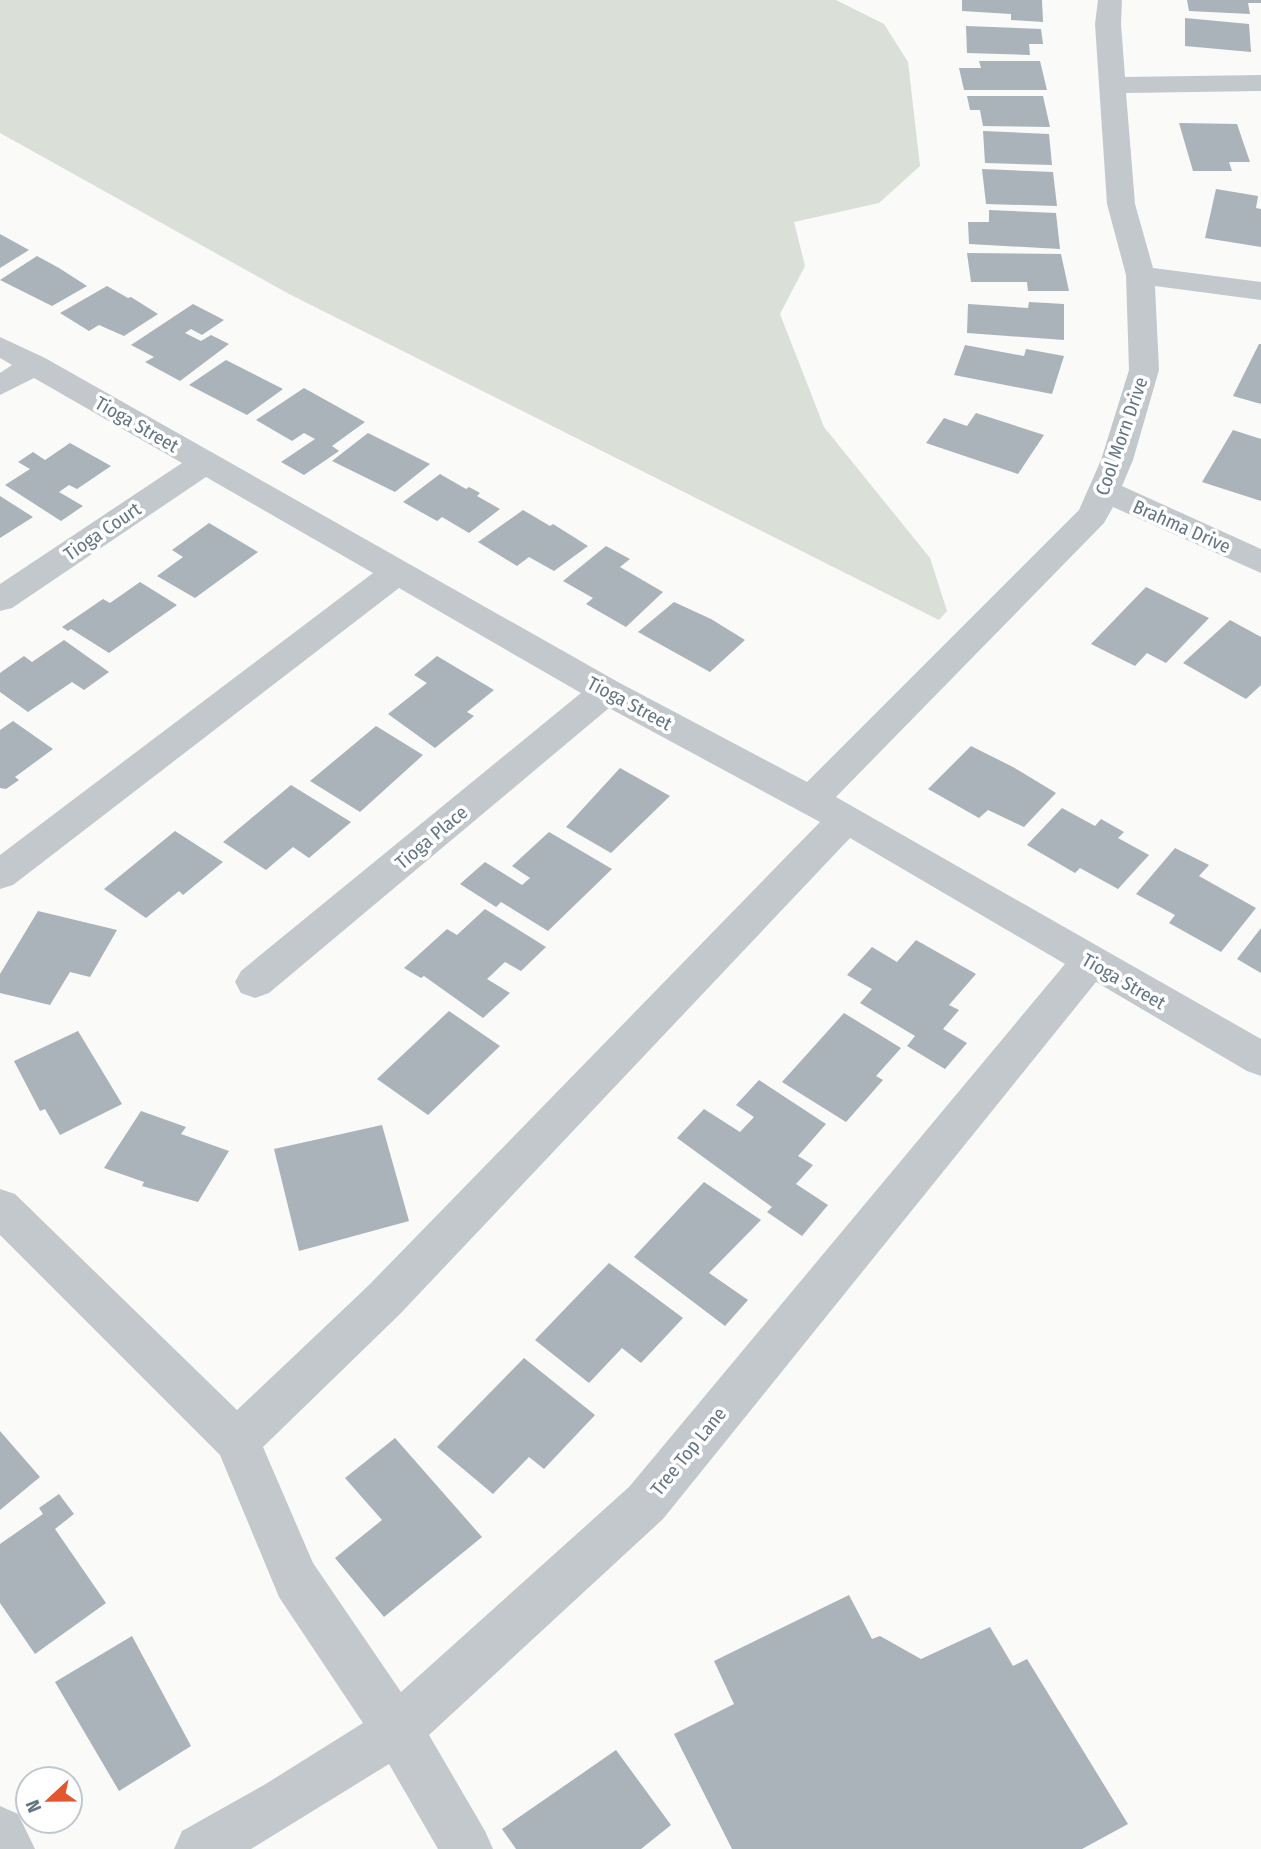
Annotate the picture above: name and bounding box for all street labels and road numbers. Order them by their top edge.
street label: Cool Morn Drive [1090,374,1152,498]
street label: Tioga Street [91,391,183,458]
street label: Brahma Drive [1129,495,1234,558]
street label: Tioga Court [59,497,146,566]
street label: Tioga Street [583,672,677,736]
street label: Tioga Place [391,801,472,874]
street label: Tioga Street [1078,948,1170,1015]
street label: Tree Top Lane [646,1403,731,1500]

